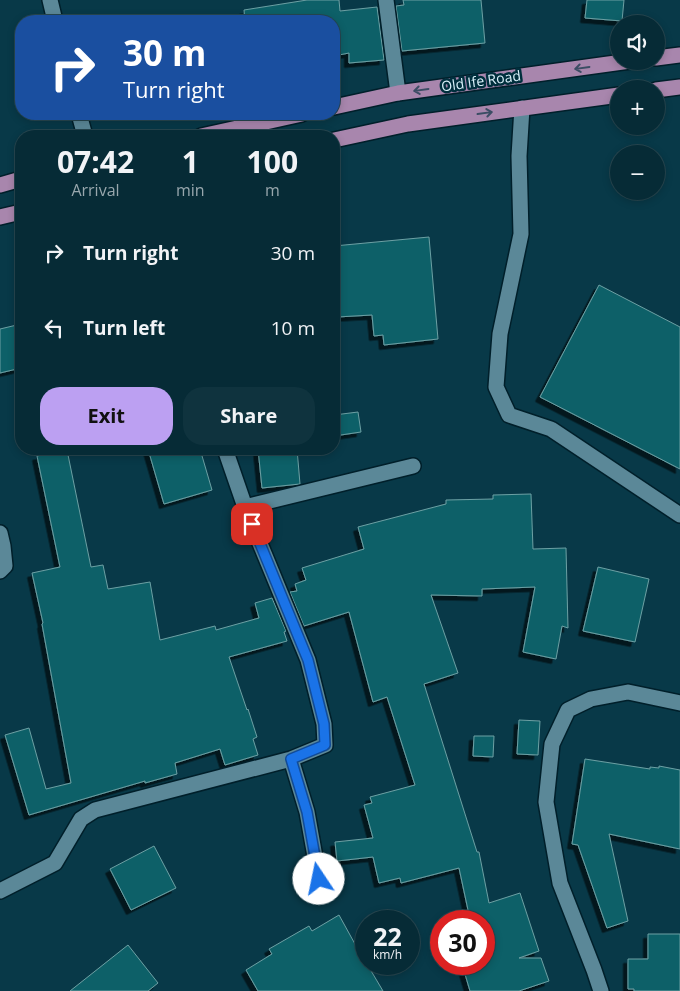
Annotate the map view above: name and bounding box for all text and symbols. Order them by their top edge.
map controls [610,15,665,200]
button: sound [610,15,665,70]
text: 30 m [123,29,206,76]
icon: right [40,35,105,100]
one-way arrow [574,63,590,73]
street label: Old Ife Road [440,66,522,95]
text: Turn right [123,74,225,104]
button: + [610,80,665,135]
one-way arrow [413,85,429,95]
one-way arrow [477,108,493,118]
text: 07:42 [57,141,134,182]
text: 1 [182,141,199,182]
text: 100 [247,141,298,182]
button: − [610,145,665,200]
text: Arrival [71,179,120,201]
text: min [176,179,205,201]
text: m [265,179,280,201]
icon: right [40,239,68,267]
text: Turn right [83,240,178,266]
text: 30 m [271,240,315,266]
icon: left [40,314,68,342]
text: Turn left [83,315,165,341]
text: 10 m [271,315,315,341]
button: Exit [40,387,173,445]
button: Share [183,387,315,445]
pin [231,503,273,545]
icon: arrive [238,510,266,538]
position arrow [292,852,344,904]
speed limit sign: 30 [430,910,495,975]
text: 22 [373,919,402,953]
text: km/h [373,946,402,963]

